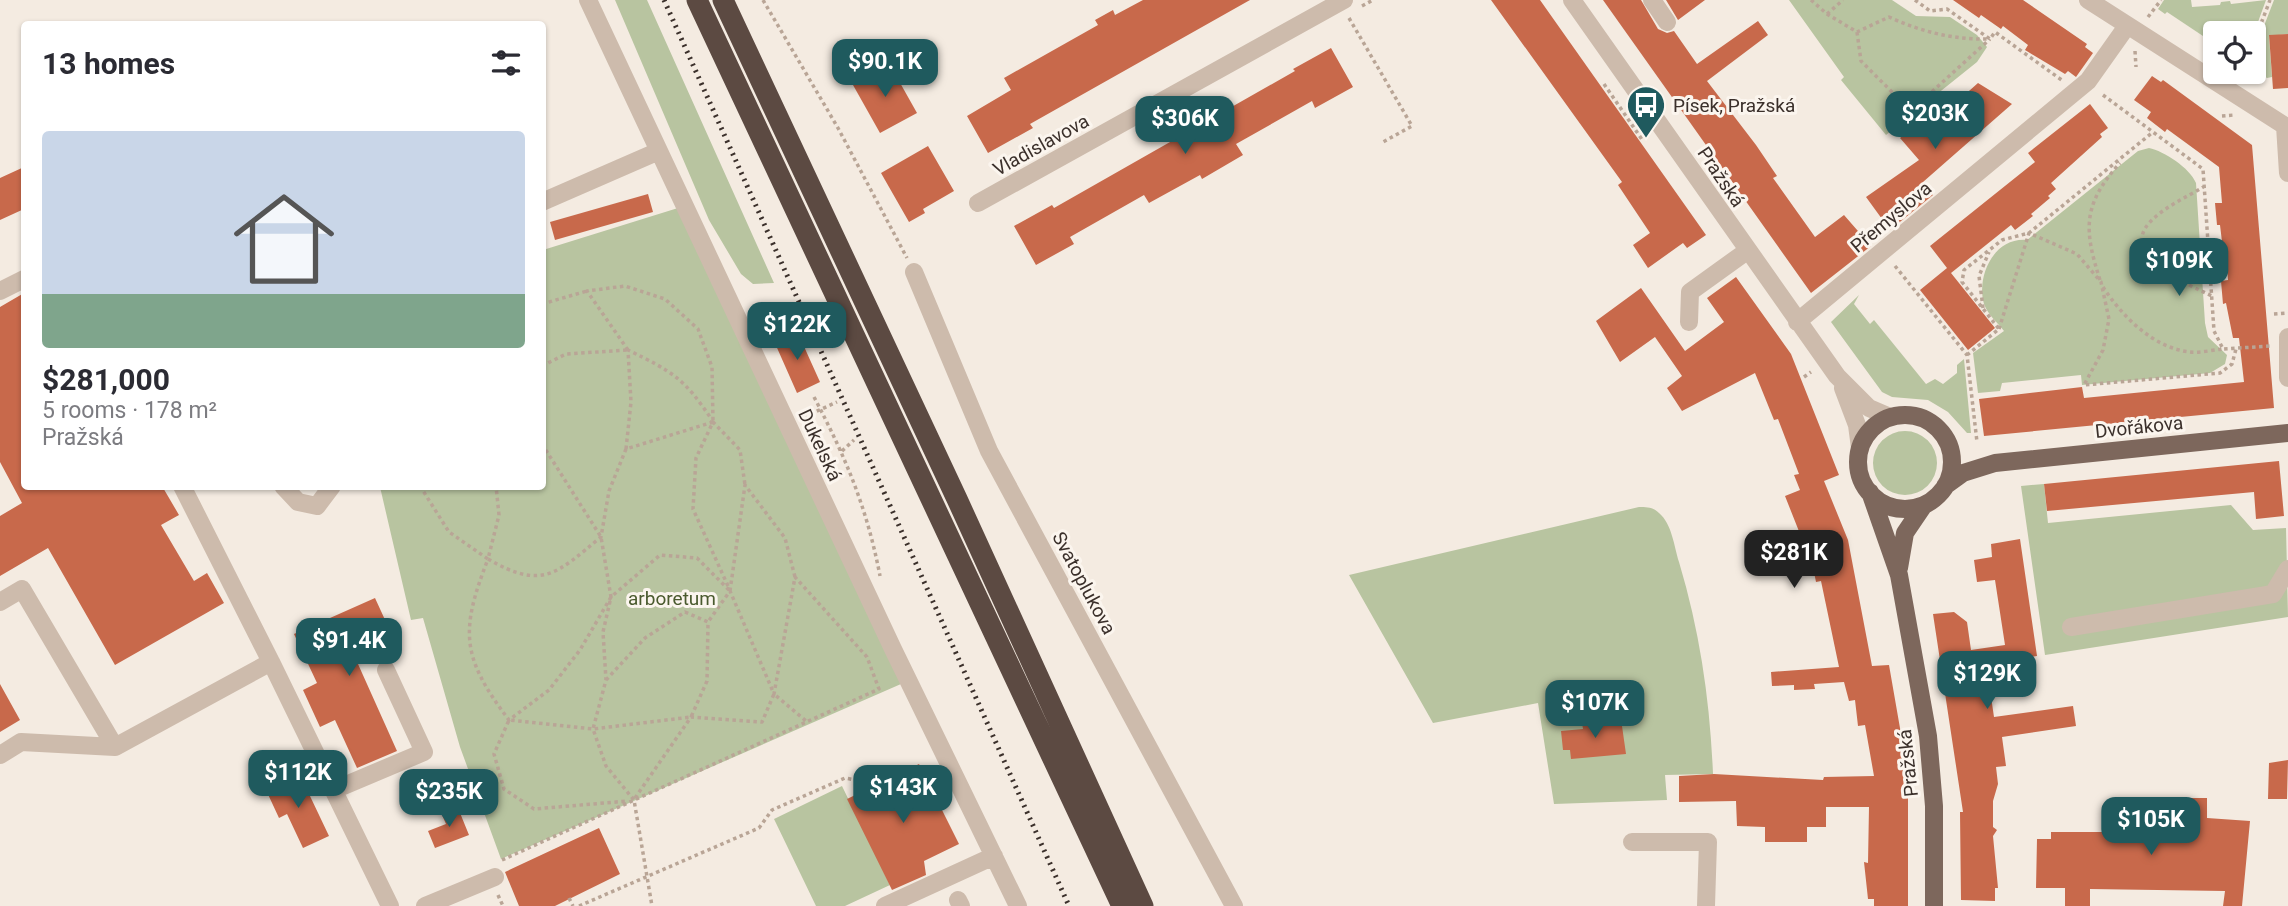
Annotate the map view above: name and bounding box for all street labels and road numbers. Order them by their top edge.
street label: Vladislavova [989,109,1093,181]
street label: Pražská [1693,143,1749,211]
street label: Přemyslova [1846,177,1936,257]
street label: Dukelská [793,405,847,485]
street label: Dvořákova [2094,411,2184,443]
street label: Svatoplukova [1047,528,1121,638]
street label: Pražská [1893,728,1923,798]

